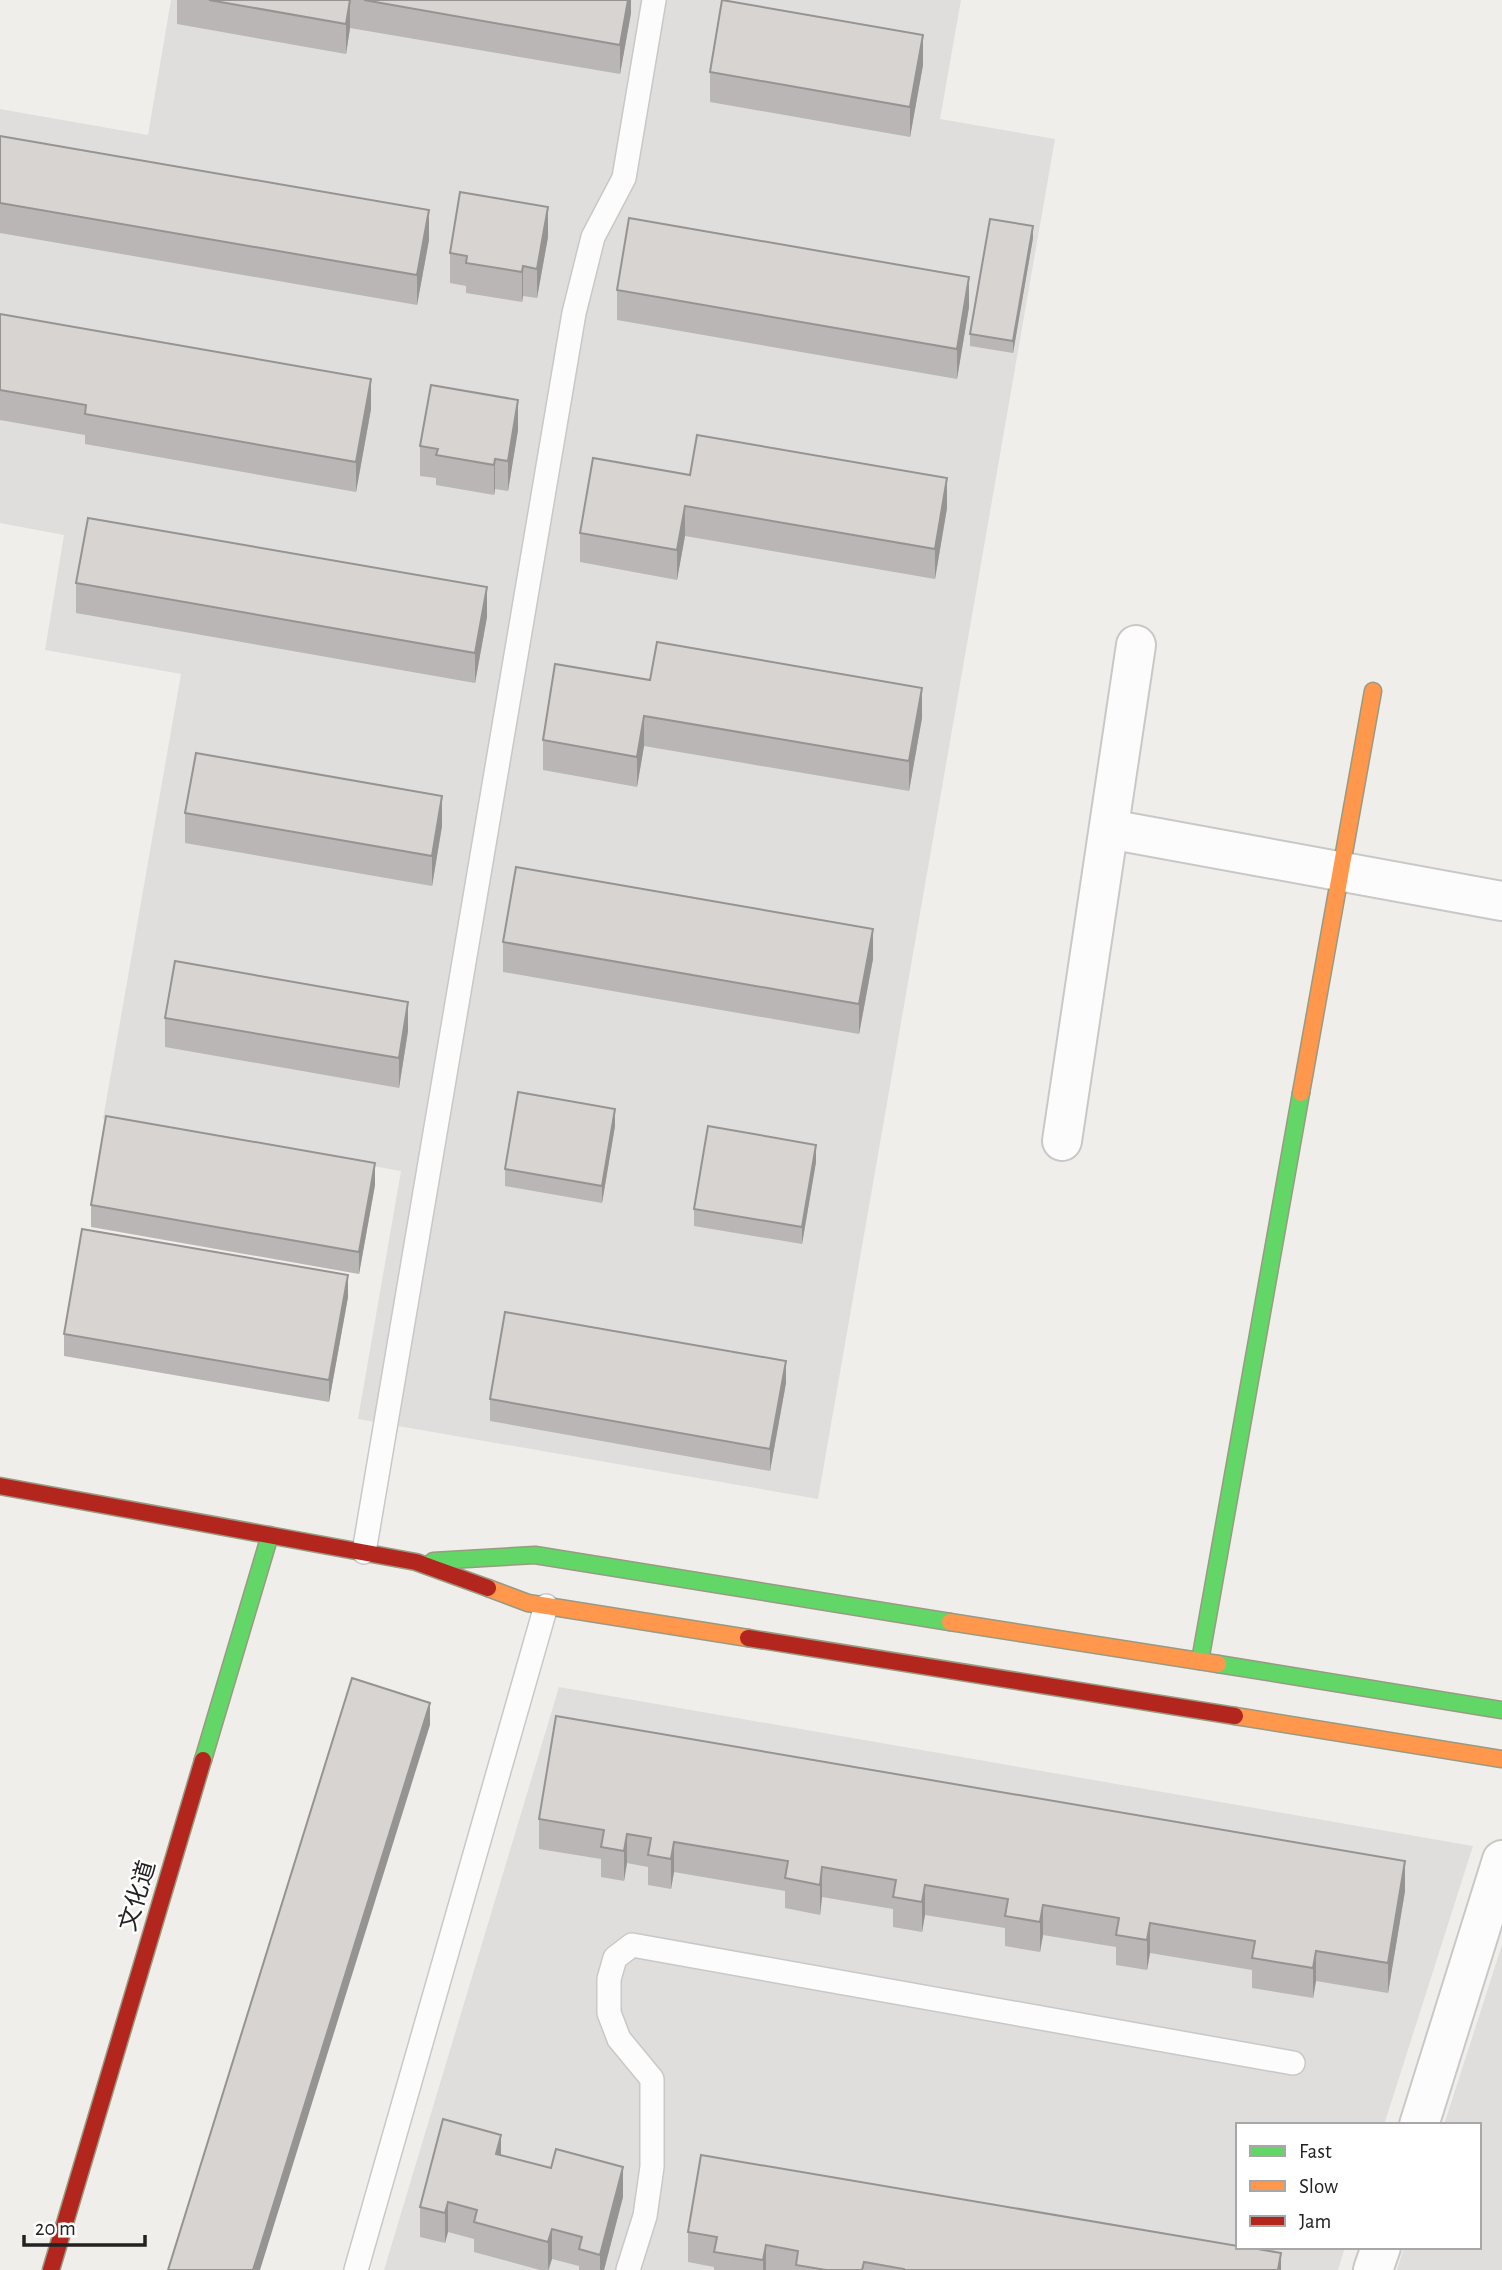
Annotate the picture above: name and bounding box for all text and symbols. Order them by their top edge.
street label: 文化道 [114,1857,160,1934]
legend [1236,2123,1481,2249]
text: Fast [1299,2141,1332,2162]
text: Slow [1299,2176,1338,2197]
scale bar [24,2204,145,2248]
text: Jam [1299,2211,1331,2232]
text: 20 m [35,2218,76,2239]

